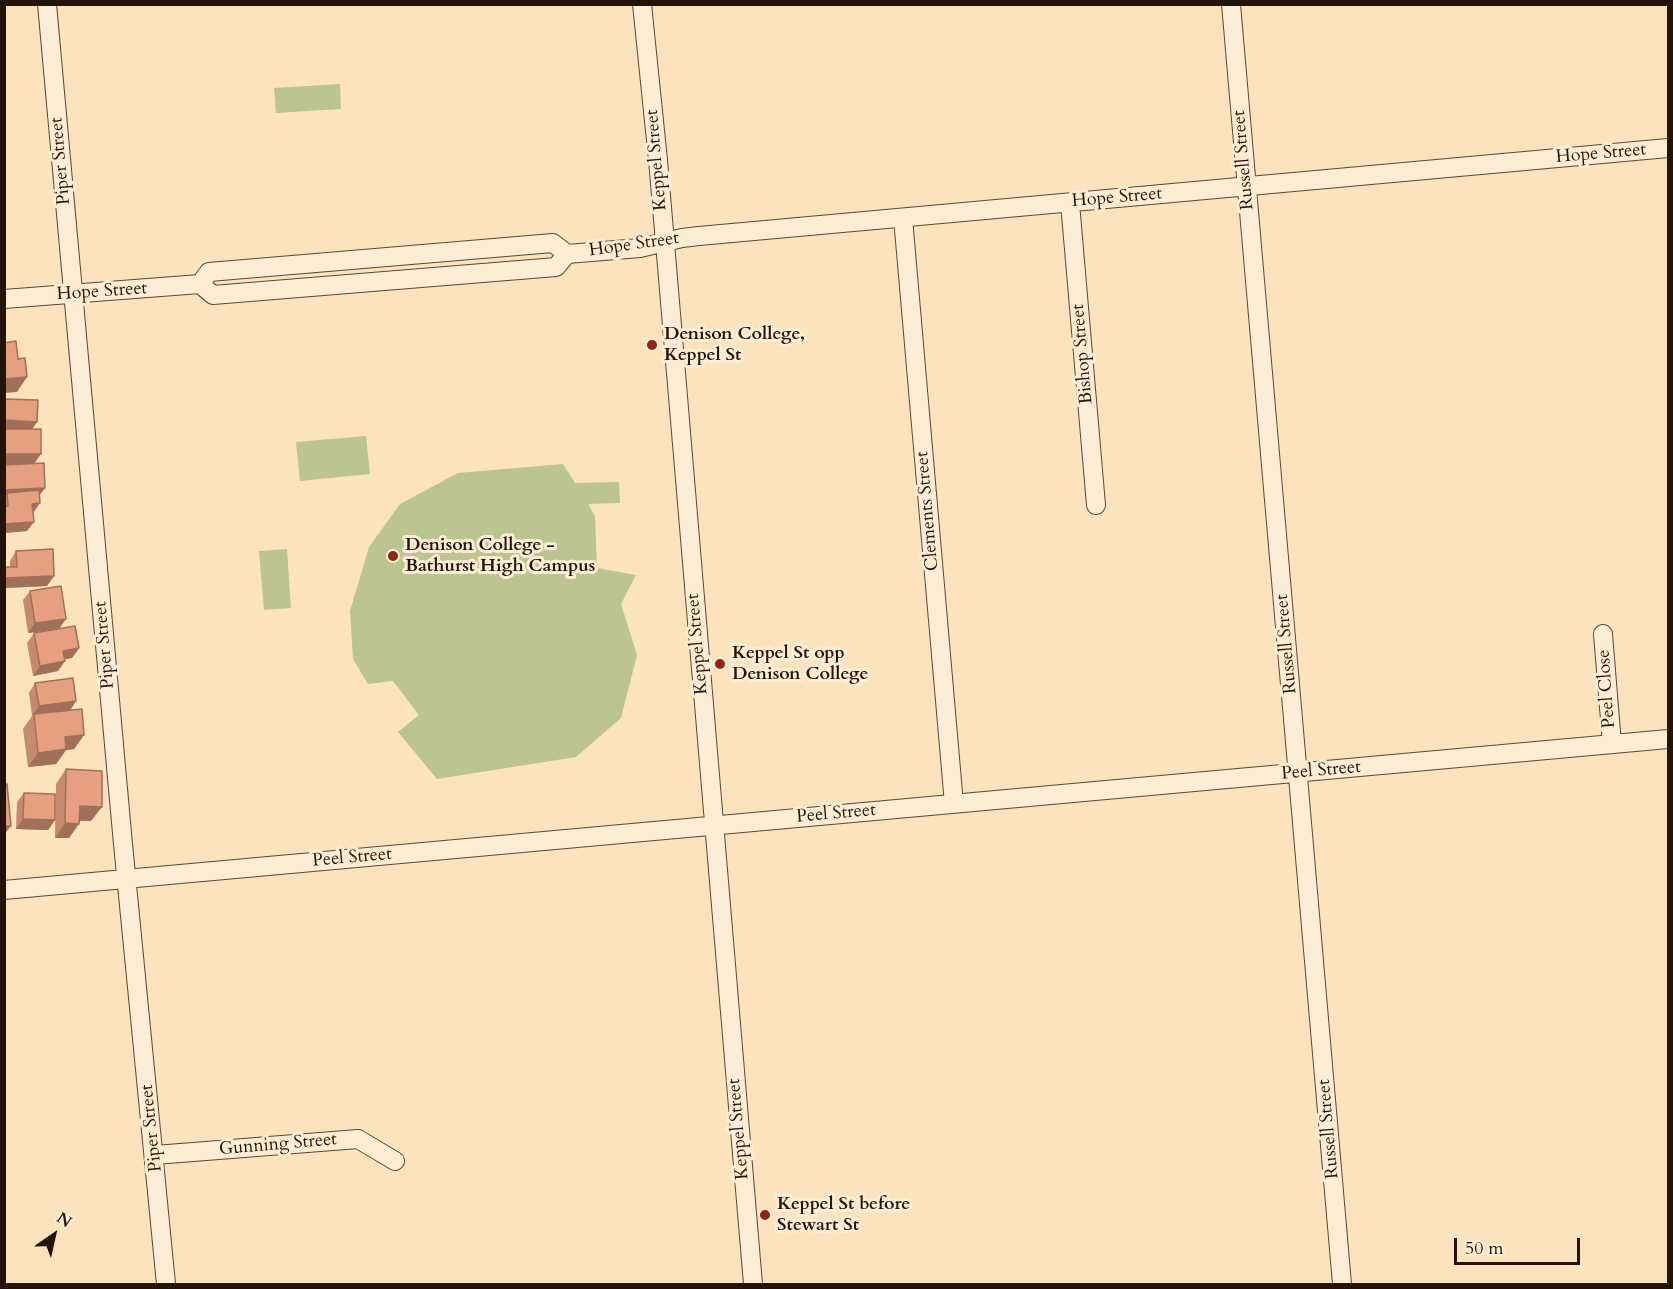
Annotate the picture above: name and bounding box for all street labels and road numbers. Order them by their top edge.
street label: Keppel Street [642,108,672,212]
street label: Russell Street [1229,109,1259,211]
street label: Piper Street [46,116,76,206]
street label: Hope Street [1555,139,1647,169]
street label: Hope Street [1071,183,1163,213]
street label: Hope Street [588,228,680,262]
street label: Hope Street [56,278,148,306]
street label: Bishop Street [1068,303,1098,405]
street label: Clements Street [912,450,944,572]
street label: Keppel Street [683,592,713,696]
street label: Russell Street [1272,593,1302,695]
street label: Piper Street [90,600,120,690]
street label: Peel Close [1593,649,1621,729]
street label: Peel Street [1280,757,1362,785]
street label: Peel Street [795,800,877,828]
street label: Peel Street [311,844,393,872]
street label: Keppel Street [724,1077,754,1181]
street label: Russell Street [1314,1078,1344,1180]
street label: Piper Street [137,1083,167,1173]
street label: Gunning Street [218,1129,338,1161]

